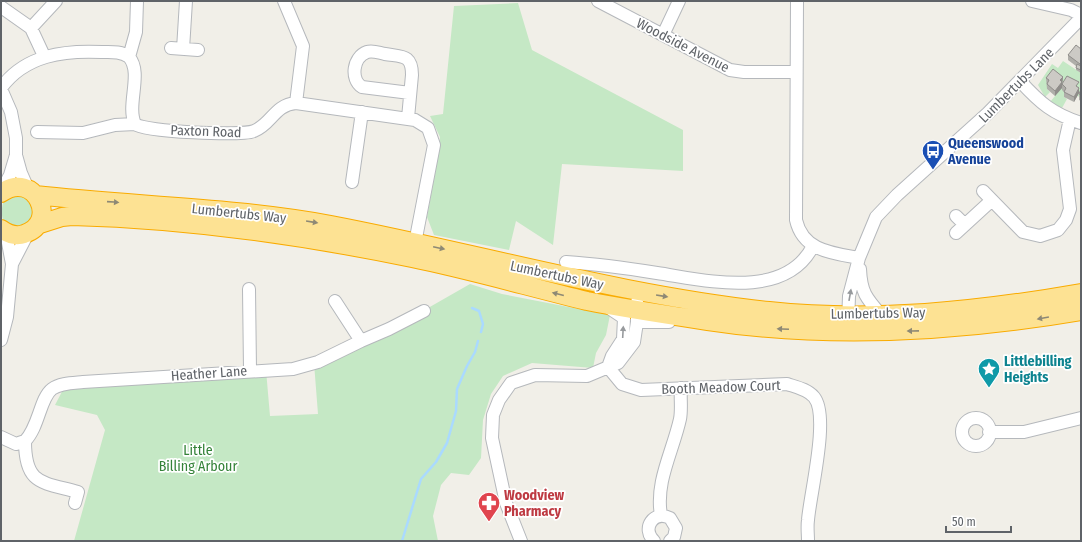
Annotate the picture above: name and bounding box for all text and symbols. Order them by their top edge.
street label: Woodside Avenue [634,15,732,76]
street label: Lumbertubs Lane [975,44,1057,126]
street label: Paxton Road [170,122,242,141]
place label: Queenswood Avenue [947,135,1024,168]
bus stop icon: Queenswood Avenue [920,138,946,171]
one-way arrow [107,198,119,205]
street label: Lumbertubs Way [191,200,288,227]
one-way arrow [306,219,318,225]
one-way arrow [433,245,445,251]
street label: Lumbertubs Way [509,257,606,294]
one-way arrow [847,288,853,301]
one-way arrow [552,290,565,296]
one-way arrow [656,293,668,299]
street label: Lumbertubs Way [830,304,926,323]
one-way arrow [1036,315,1049,321]
one-way arrow [620,325,626,338]
one-way arrow [777,326,789,333]
one-way arrow [906,328,919,334]
place label: Littlebilling Heights [1004,353,1072,386]
place icon: Littlebilling Heights [976,356,1002,389]
street label: Heather Lane [170,362,248,385]
street label: Booth Meadow Court [661,377,781,398]
park label: Little Billing Arbour [159,442,237,475]
place label: Woodview Pharmacy [504,487,565,520]
pharmacy icon: Woodview Pharmacy [476,490,502,523]
scale bar [946,508,1011,534]
text: 50 m [952,515,976,529]

